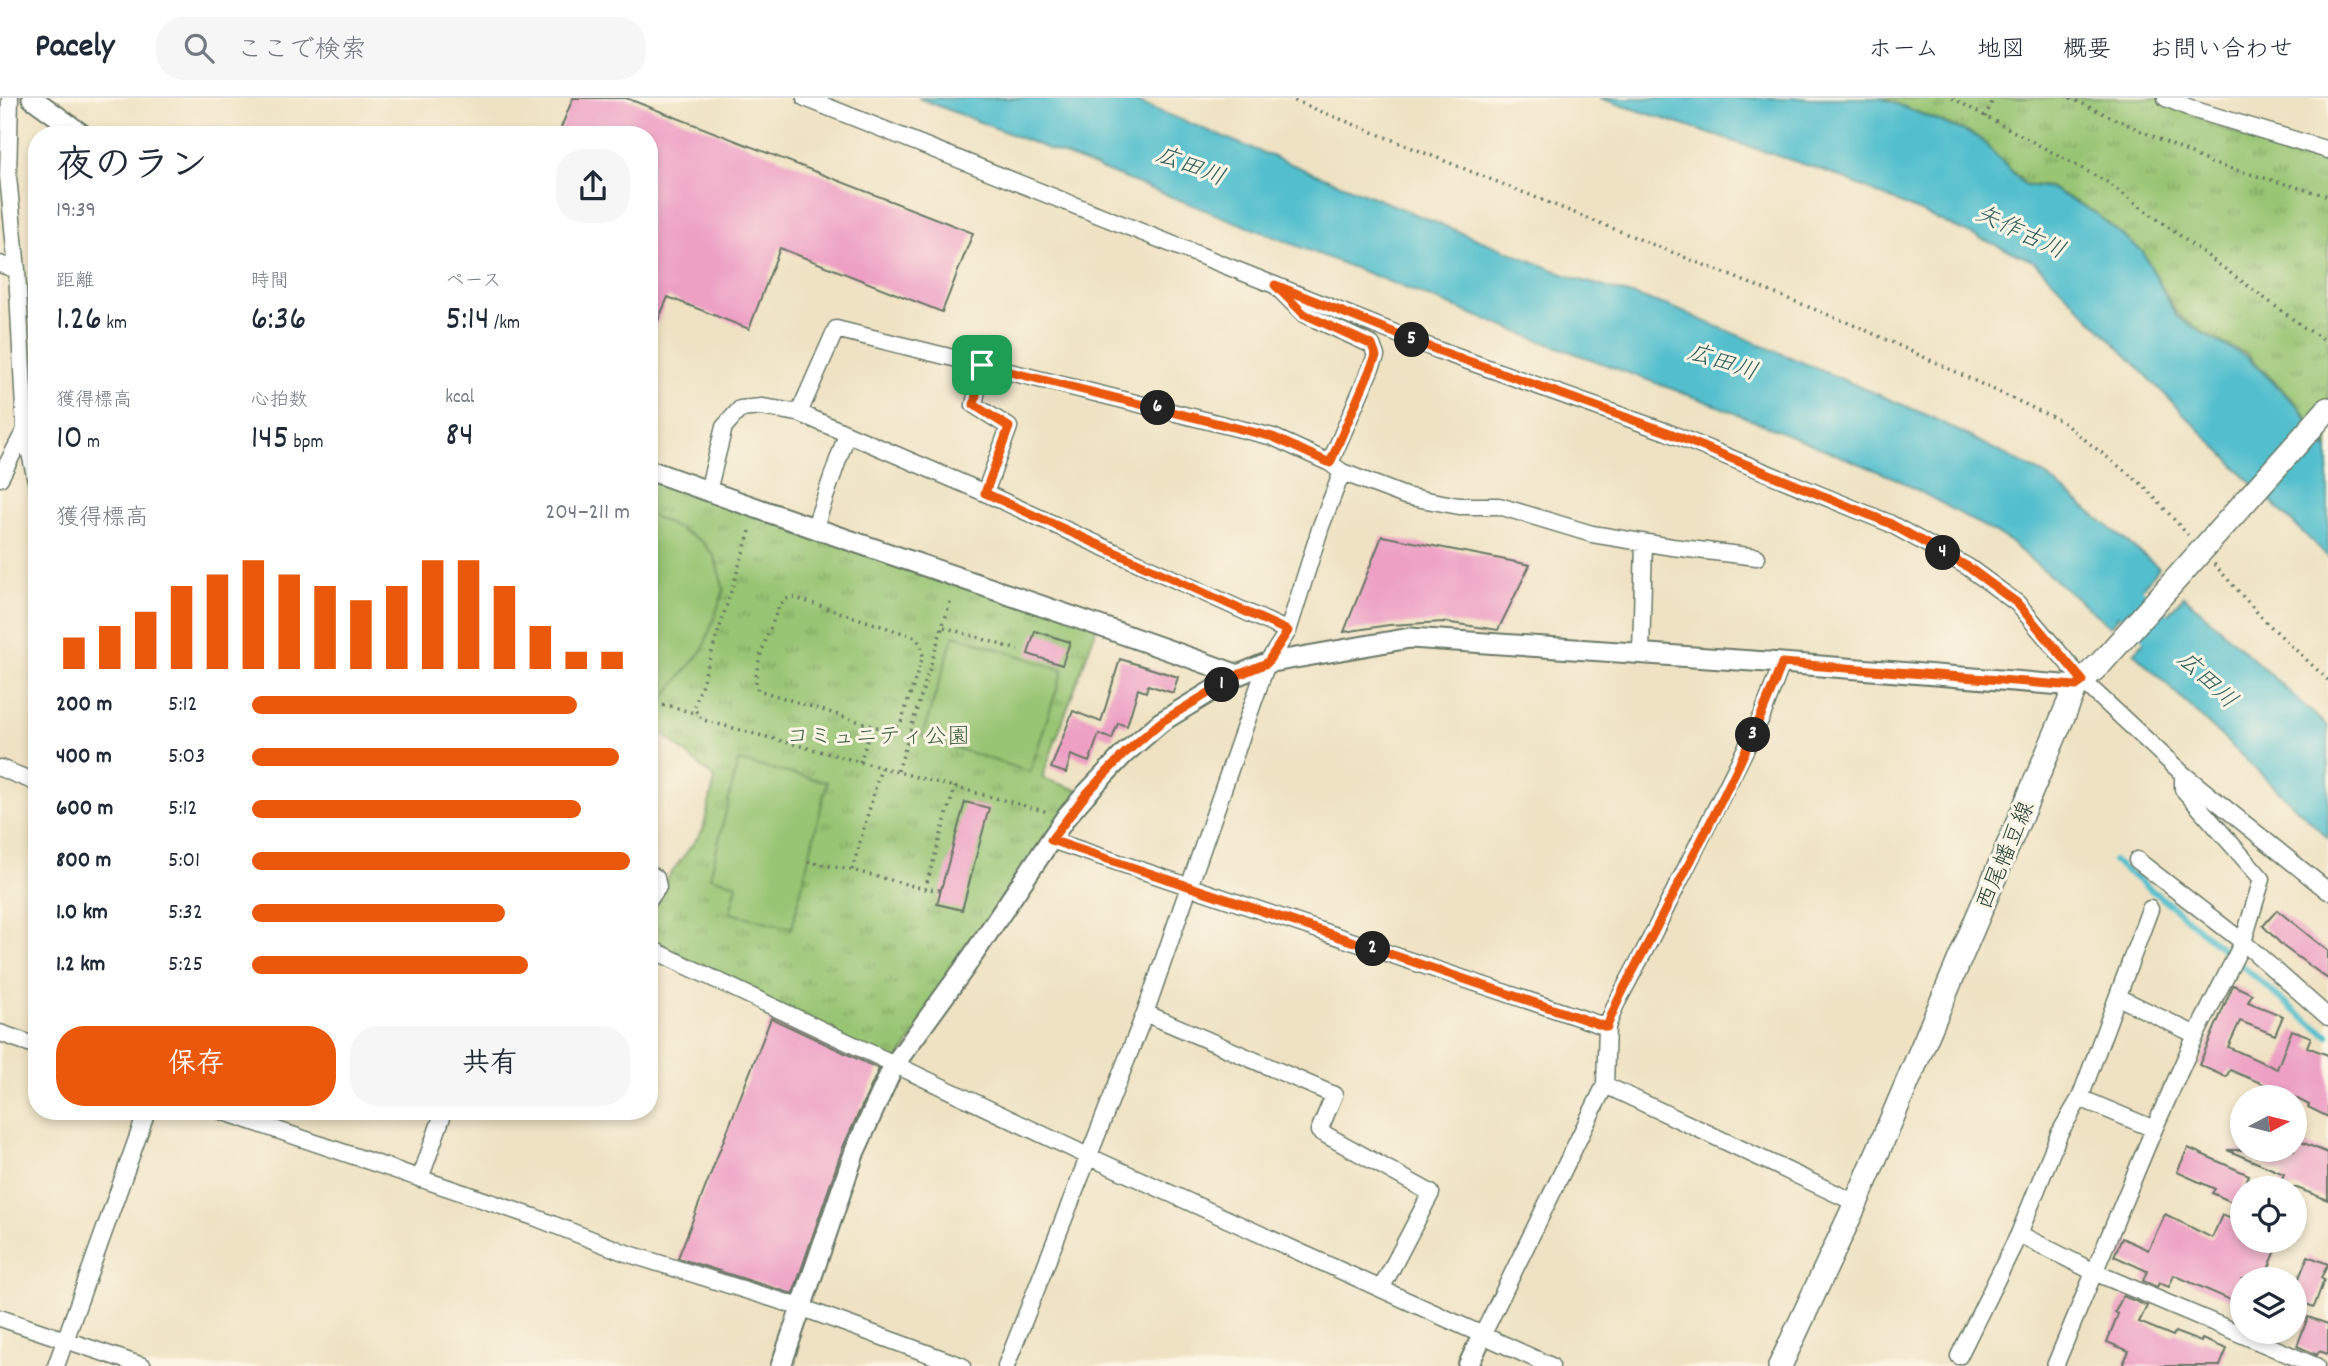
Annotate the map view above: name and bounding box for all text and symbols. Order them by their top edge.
search box [156,17,646,80]
text: Pacely [35,25,114,72]
icon: search [180,29,218,67]
text: ここで検索 [236,33,366,70]
text: ホーム [1868,34,1939,68]
text: 地図 [1977,34,2025,68]
text: 概要 [2063,34,2111,68]
text: お問い合わせ [2149,34,2293,68]
water label: 広田川 [1150,139,1230,197]
text: 夜のラン [56,141,208,196]
button: share [556,149,630,223]
text: 19:39 [56,195,96,228]
water label: 矢作古川 [1969,198,2070,269]
text: 距離 [56,269,94,296]
text: 時間 [251,269,289,296]
text: ペース [445,269,501,296]
text: 1.26 [56,296,102,346]
text: 6:36 [251,296,306,346]
text: 5:14 [445,296,490,346]
text: km [102,311,127,338]
text: /km [490,311,520,338]
pin: 5 [1394,322,1430,358]
text: 5 [1407,326,1416,353]
pin [952,335,1012,395]
water label: 広田川 [1683,337,1762,391]
icon: arrive [963,346,1001,384]
text: kcal [445,385,474,412]
text: 獲得標高 [56,388,132,415]
text: 心拍数 [251,388,308,415]
pin: 6 [1140,390,1176,426]
text: 6 [1153,394,1162,421]
text: 84 [445,412,474,462]
text: 10 [56,415,83,465]
text: 145 [251,415,289,465]
text: m [83,430,100,457]
text: bpm [289,430,323,457]
text: 204–211 m [545,497,630,530]
text: 獲得標高 [56,503,148,536]
pin: 4 [1926,536,1960,570]
text: 4 [1939,539,1946,566]
water label: 広田川 [2168,644,2244,718]
pin: 1 [1204,668,1240,702]
text: 1 [1219,671,1224,698]
text: 200 m [56,689,112,722]
text: 5:12 [168,689,198,722]
pin: 3 [1736,718,1770,752]
text: 3 [1748,721,1757,748]
park label: コミュニティ公園 [786,722,970,755]
text: 400 m [56,741,112,774]
text: 5:03 [168,741,205,774]
text: 600 m [56,793,113,826]
text: 5:12 [168,793,198,826]
street label: 西尾幡豆線 [1970,797,2045,916]
text: 800 m [56,845,111,878]
text: 5:01 [168,845,200,878]
text: 1.0 km [56,897,108,930]
text: 5:32 [168,897,203,930]
pin: 2 [1356,932,1390,966]
text: 2 [1368,935,1377,962]
text: 1.2 km [56,949,105,982]
text: 5:25 [168,949,203,982]
button: 保存 [56,1026,336,1106]
button: 共有 [350,1026,630,1106]
north arrow [2230,1085,2306,1162]
map controls [2230,1085,2307,1344]
button: locate [2230,1176,2307,1253]
button: layers [2230,1267,2307,1344]

